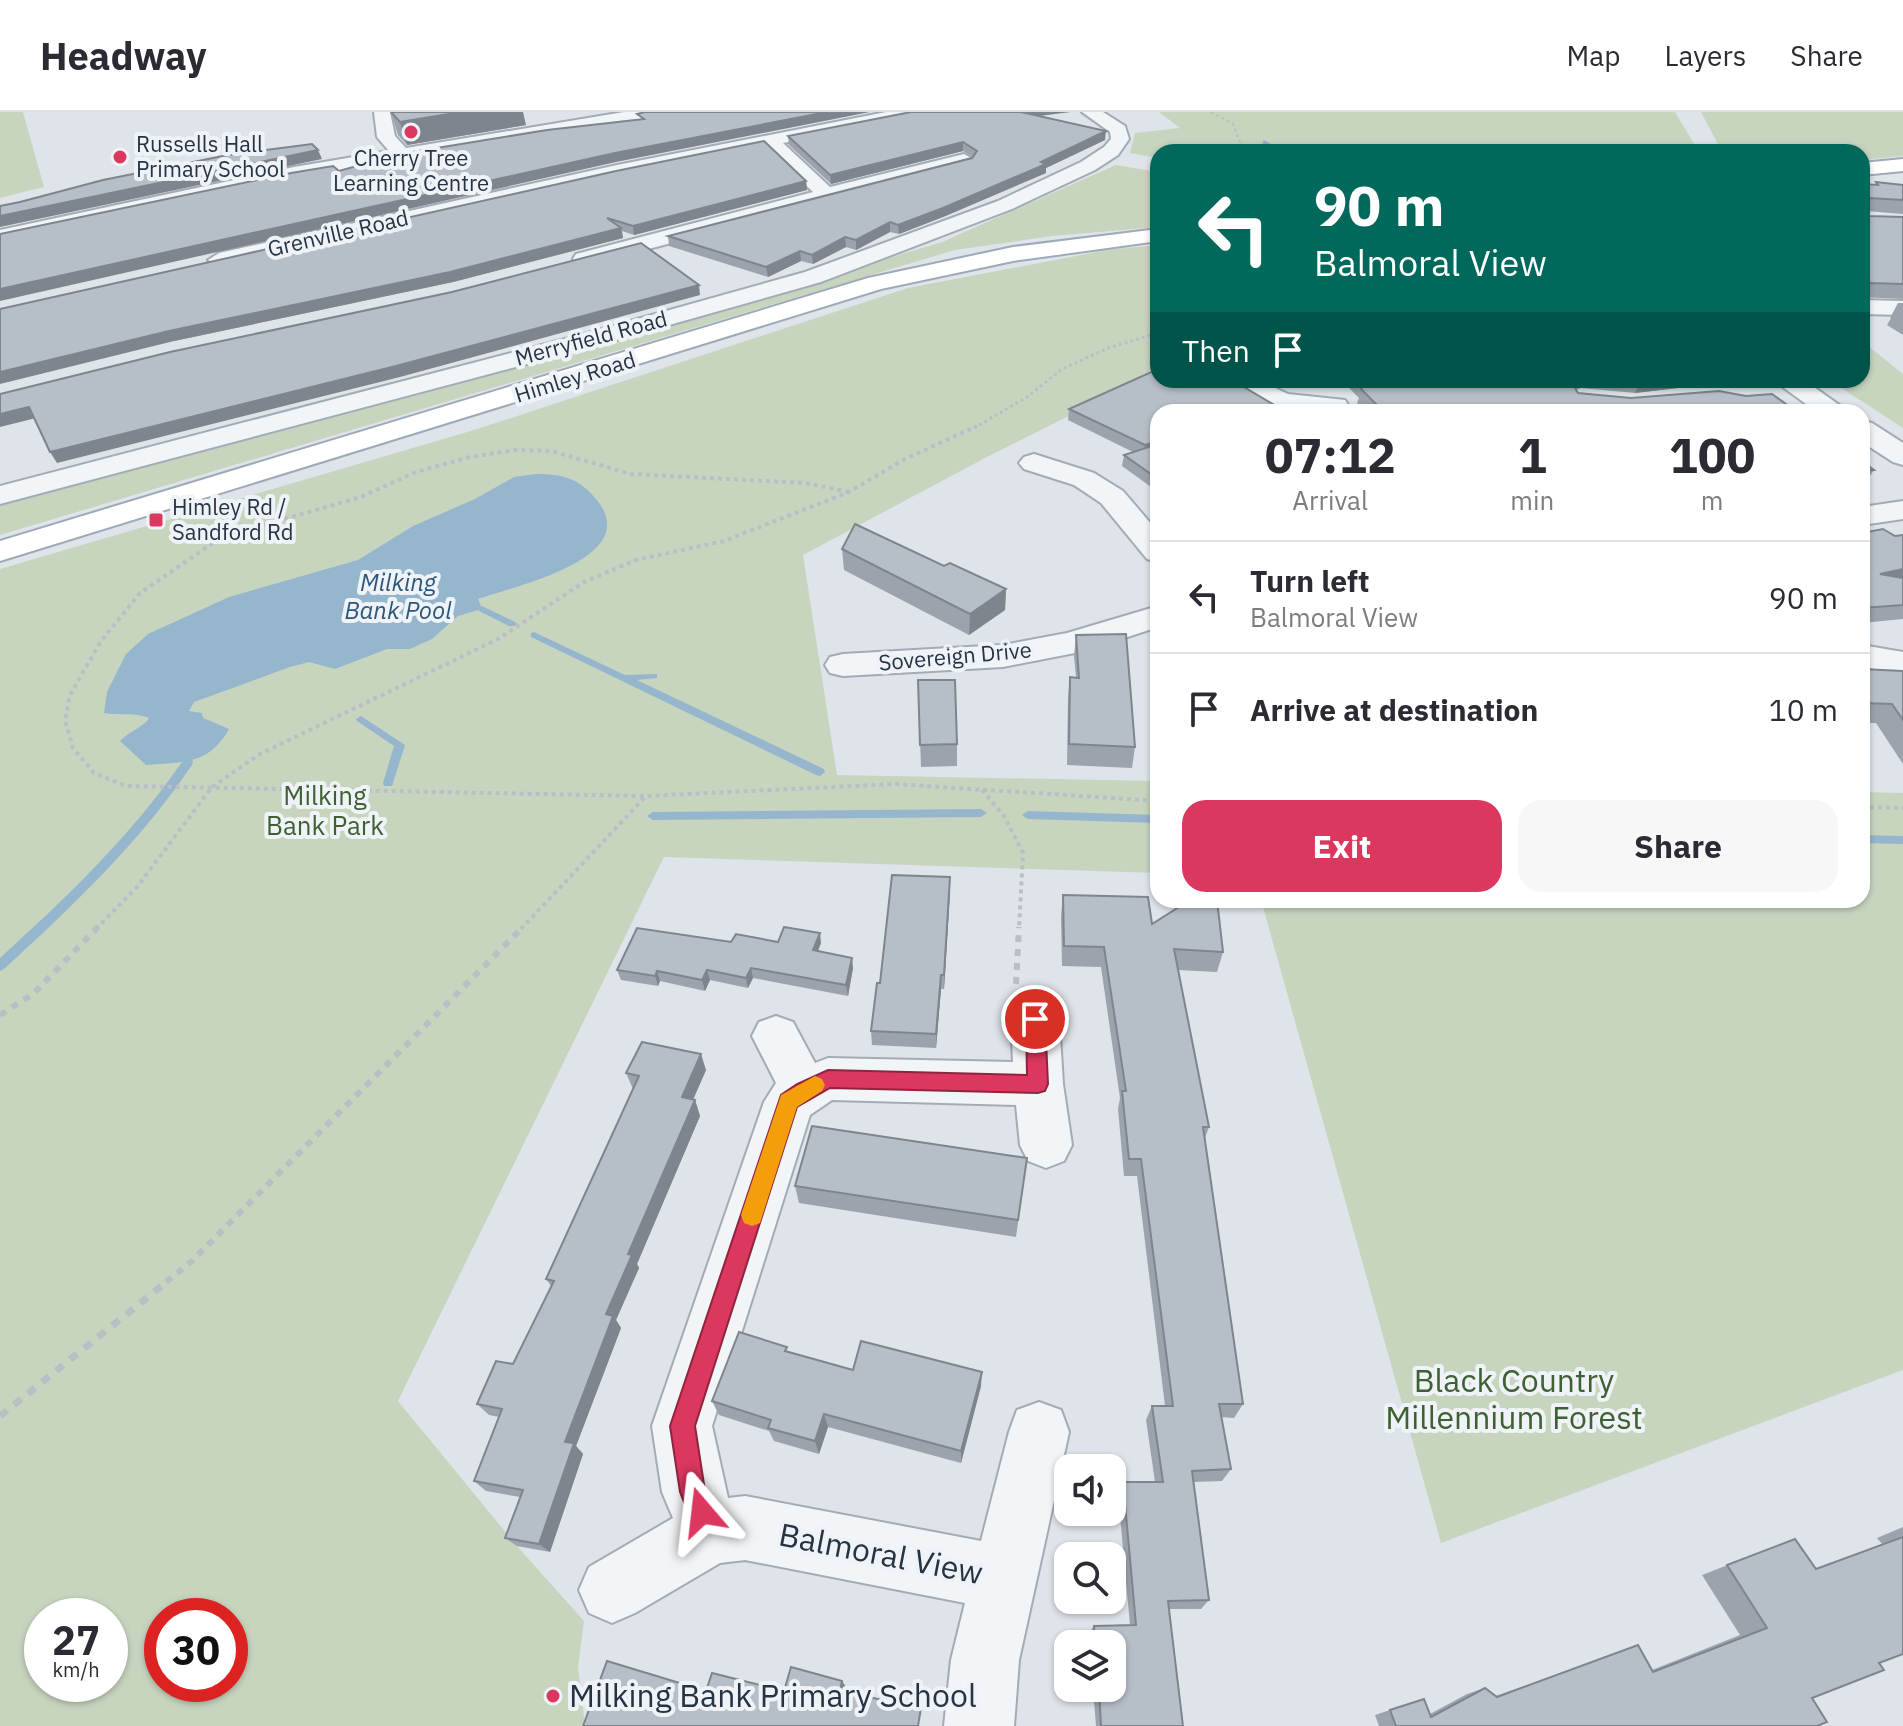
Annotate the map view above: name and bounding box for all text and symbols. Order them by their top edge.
text: Headway [40,31,207,80]
text: Map [1566,37,1620,74]
text: Layers [1664,37,1746,74]
text: Share [1790,37,1863,74]
marker: Cherry Tree Learning Centre [402,123,420,141]
place label: Russells Hall Primary School [136,129,285,183]
place label: Cherry Tree Learning Centre [333,143,489,197]
marker: Russells Hall Primary School [111,148,129,166]
text: 90 m [1314,169,1444,241]
icon: left [1182,176,1286,280]
street label: Grenville Road [265,202,411,263]
text: Balmoral View [1314,239,1547,286]
street label: Merryfield Road [512,303,670,372]
icon: arrive [1266,328,1310,372]
text: Then [1182,331,1250,370]
street label: Himley Road [511,344,639,409]
text: 07:12 [1265,424,1396,486]
text: 1 [1518,424,1547,486]
text: 100 [1669,424,1755,486]
text: Arrival [1292,483,1368,517]
text: min [1510,483,1554,517]
text: m [1701,483,1723,517]
place label: Himley Rd / Sandford Rd [172,492,294,546]
marker: Himley Rd / Sandford Rd [147,511,165,529]
text: Turn left [1250,561,1369,600]
water label: Milking Bank Pool [344,566,452,626]
icon: left [1182,575,1226,619]
text: 90 m [1769,578,1838,617]
text: Balmoral View [1250,600,1418,634]
street label: Sovereign Drive [877,634,1033,677]
icon: arrive [1182,687,1226,731]
text: Arrive at destination [1250,690,1538,729]
text: 10 m [1769,690,1838,729]
park label: Milking Bank Park [266,778,384,842]
button: Exit [1182,800,1502,892]
button: Share [1518,800,1838,892]
pin [1001,985,1069,1053]
icon: arrive [1013,997,1057,1041]
park label: Black Country Millennium Forest [1385,1359,1643,1438]
map controls [1054,1454,1126,1702]
button: sound [1054,1454,1126,1526]
position arrow [660,1470,744,1554]
street label: Balmoral View [776,1513,987,1593]
button: search [1054,1542,1126,1614]
speed limit sign: 30 [144,1598,248,1702]
text: 27 [52,1614,100,1666]
button: layers [1054,1630,1126,1702]
text: km/h [52,1656,100,1683]
place label: Milking Bank Primary School [569,1674,977,1716]
marker: Milking Bank Primary School [544,1687,562,1705]

